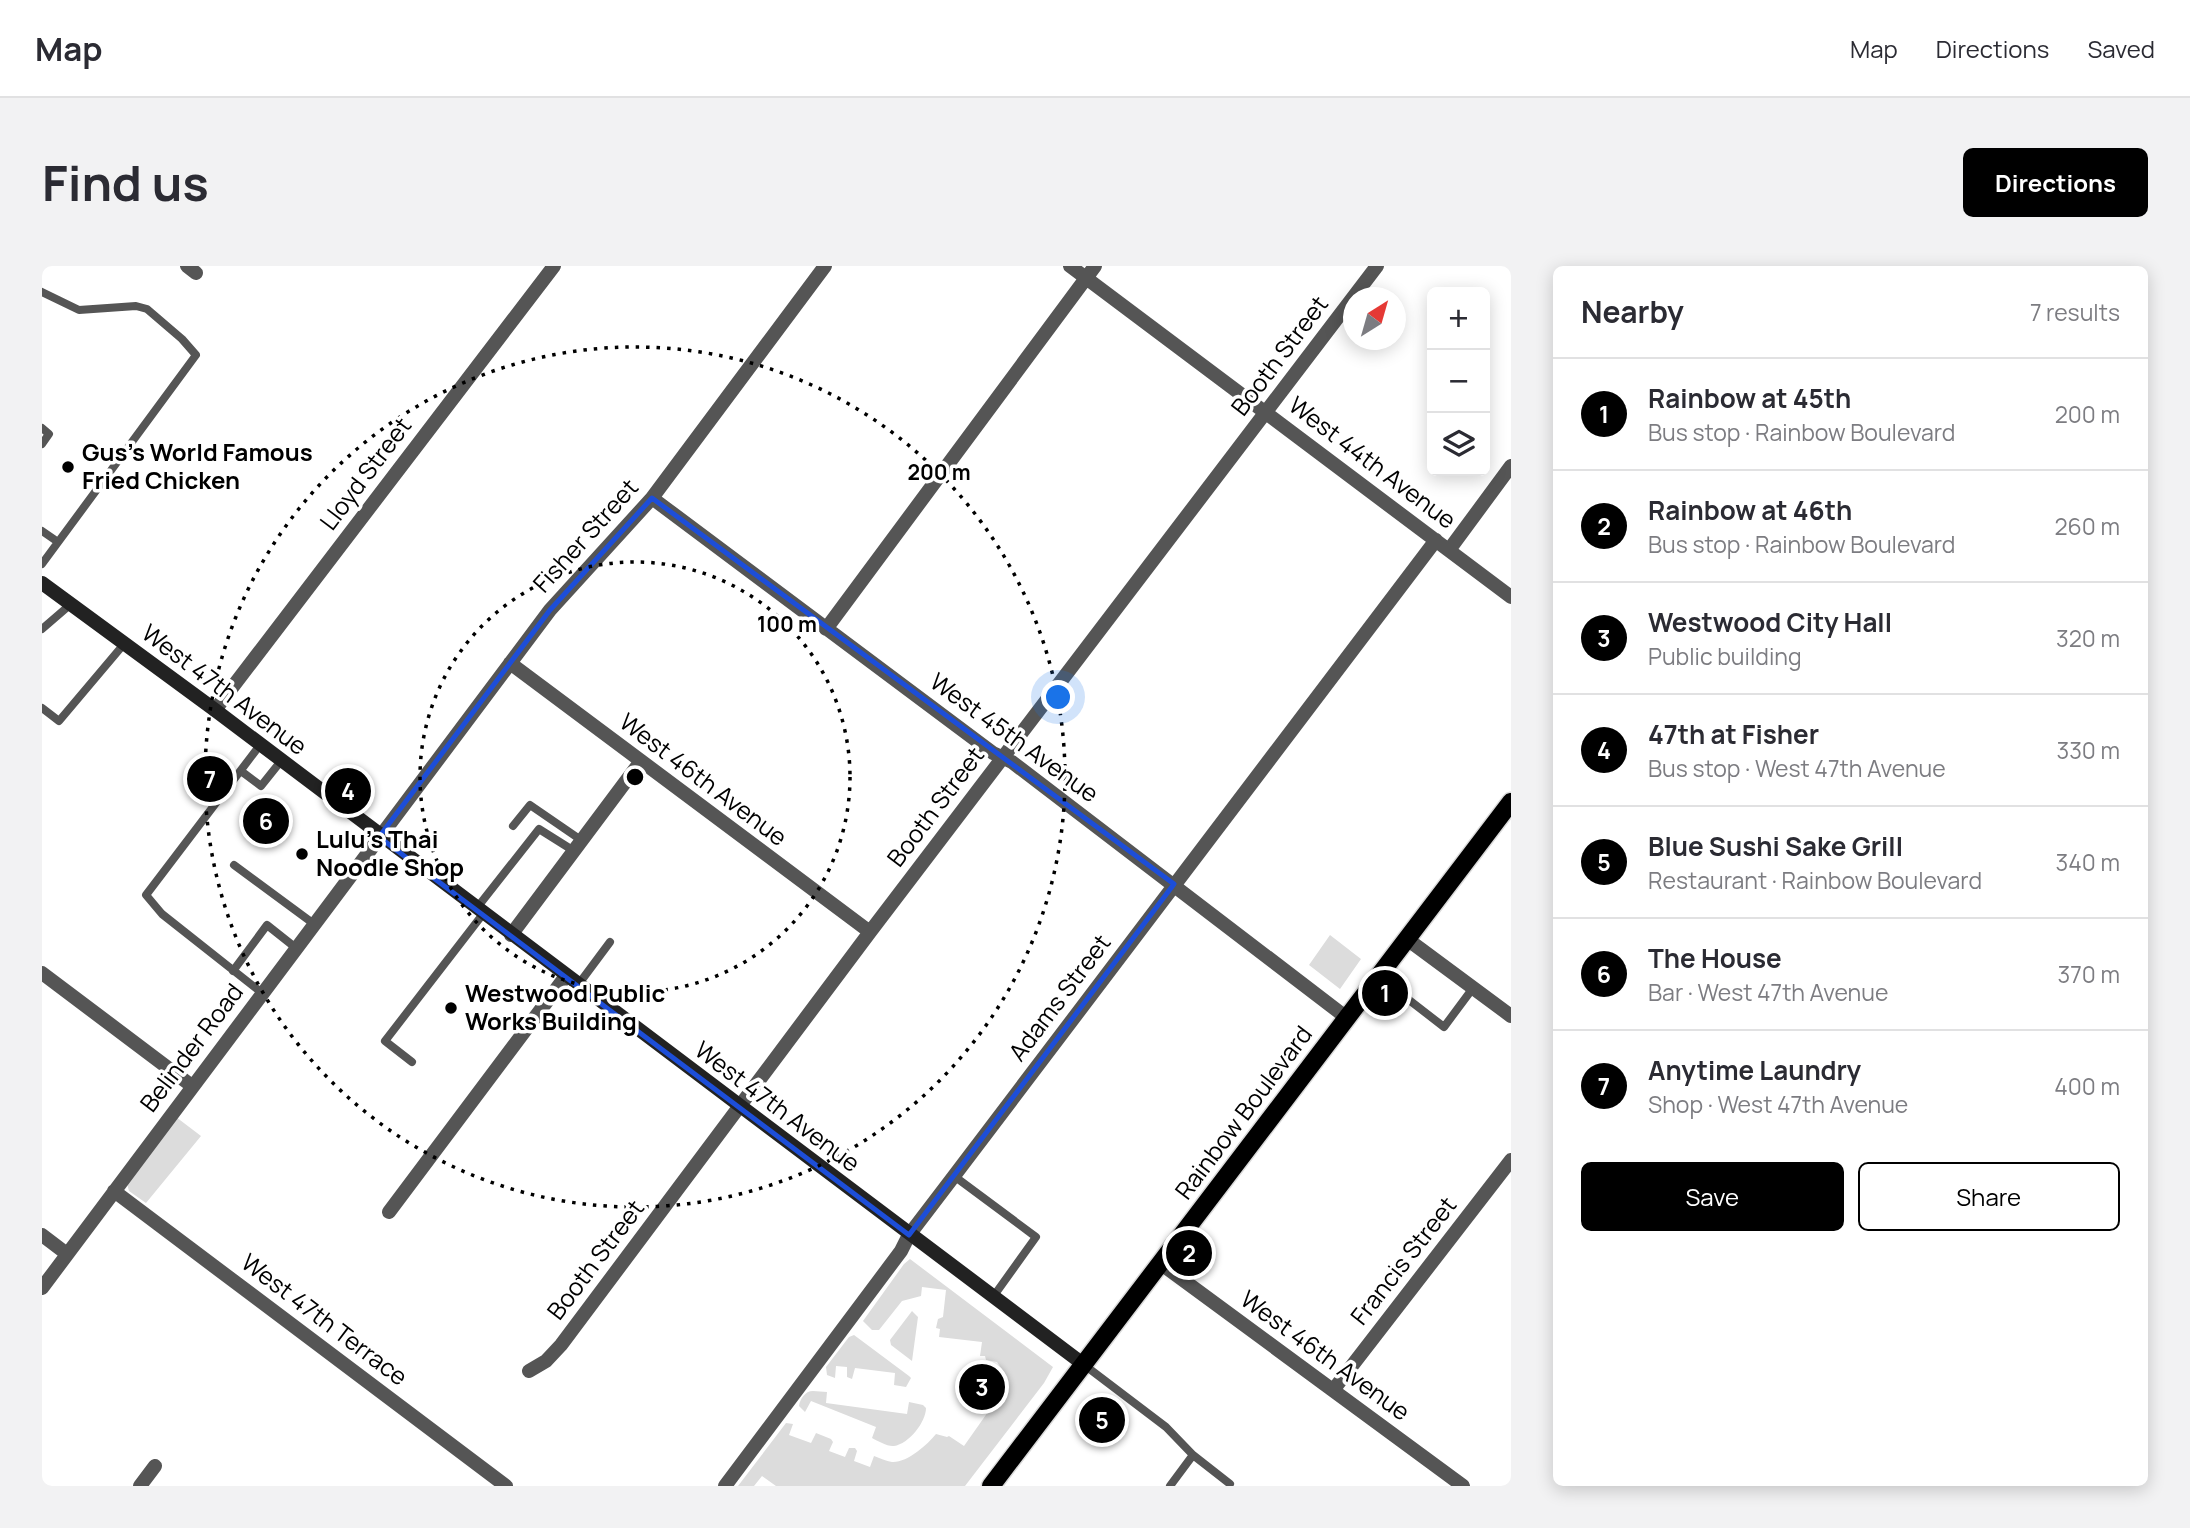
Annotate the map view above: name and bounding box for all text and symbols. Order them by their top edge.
text: Map [35,26,103,71]
text: Map [1850,32,1898,65]
text: Directions [1936,32,2049,65]
text: Saved [2087,32,2155,65]
button: Directions [1963,148,2148,217]
text: Find us [42,149,209,216]
north arrow [1343,287,1406,350]
map controls [1427,287,1490,476]
button: + [1427,287,1490,350]
street label: Booth Street [1223,288,1335,422]
text: Nearby [1581,291,1684,332]
text: 7 results [2030,296,2120,328]
button: − [1427,350,1490,413]
text: Rainbow at 45th [1648,380,1851,416]
street label: West 44th Avenue [1283,388,1463,536]
text: 1 [1599,398,1609,430]
text: 200 m [2055,398,2120,430]
street label: Lloyd Street [312,410,418,536]
button: layers [1427,413,1490,476]
text: Bus stop · Rainbow Boulevard [1648,416,1955,448]
place label: Gus's World Famous Fried Chicken [82,435,313,496]
text: 200 m [907,458,971,486]
marker: Gus's World Famous Fried Chicken [60,459,76,475]
street label: Fisher Street [525,471,645,599]
text: Rainbow at 46th [1648,492,1852,528]
text: 2 [1597,510,1611,542]
text: 260 m [2054,510,2120,542]
text: Bus stop · Rainbow Boulevard [1648,528,1955,560]
text: Westwood City Hall [1648,604,1892,640]
text: 100 m [757,610,817,638]
street label: West 47th Avenue [135,616,314,762]
text: 3 [1597,622,1611,654]
text: 320 m [2056,622,2120,654]
text: Public building [1648,640,1802,672]
street label: West 45th Avenue [924,664,1106,809]
your location [1041,680,1075,714]
street label: West 46th Avenue [613,705,794,853]
text: 47th at Fisher [1648,716,1819,752]
text: 4 [1597,734,1611,766]
text: 330 m [2056,734,2120,766]
street label: Booth Street [879,739,991,873]
text: Bus stop · West 47th Avenue [1648,752,1946,784]
pin: 7 [187,753,233,805]
pin: 4 [325,765,371,817]
centre of rings [623,765,647,789]
pin: 6 [243,795,289,847]
place label: Lulu's Thai Noodle Shop [316,822,464,883]
text: Blue Sushi Sake Grill [1648,828,1903,864]
marker: Lulu's Thai Noodle Shop [294,846,310,862]
text: 5 [1597,846,1611,878]
text: 340 m [2056,846,2120,878]
text: Restaurant · Rainbow Boulevard [1648,864,1982,896]
street label: Adams Street [1000,927,1117,1067]
text: The House [1648,940,1782,976]
text: 6 [1597,958,1611,990]
text: 370 m [2058,958,2120,990]
pin: 1 [1362,967,1408,1019]
street label: Belinder Road [132,976,250,1118]
place label: Westwood Public Works Building [465,976,665,1037]
text: Bar · West 47th Avenue [1648,976,1888,1008]
marker: Westwood Public Works Building [443,1000,459,1016]
street label: Rainbow Boulevard [1167,1019,1319,1206]
street label: West 47th Avenue [688,1033,867,1179]
text: Anytime Laundry [1648,1052,1861,1088]
text: 7 [1598,1070,1610,1102]
text: 400 m [2054,1070,2120,1102]
text: Shop · West 47th Avenue [1648,1088,1908,1120]
button: Save [1581,1162,1844,1231]
button: Share [1858,1162,2120,1231]
street label: Francis Street [1342,1189,1463,1331]
street label: Booth Street [539,1192,651,1326]
pin: 2 [1166,1227,1212,1279]
street label: West 47th Terrace [235,1245,415,1392]
street label: West 46th Avenue [1234,1282,1417,1427]
pin: 3 [959,1361,1005,1413]
pin: 5 [1079,1394,1125,1446]

